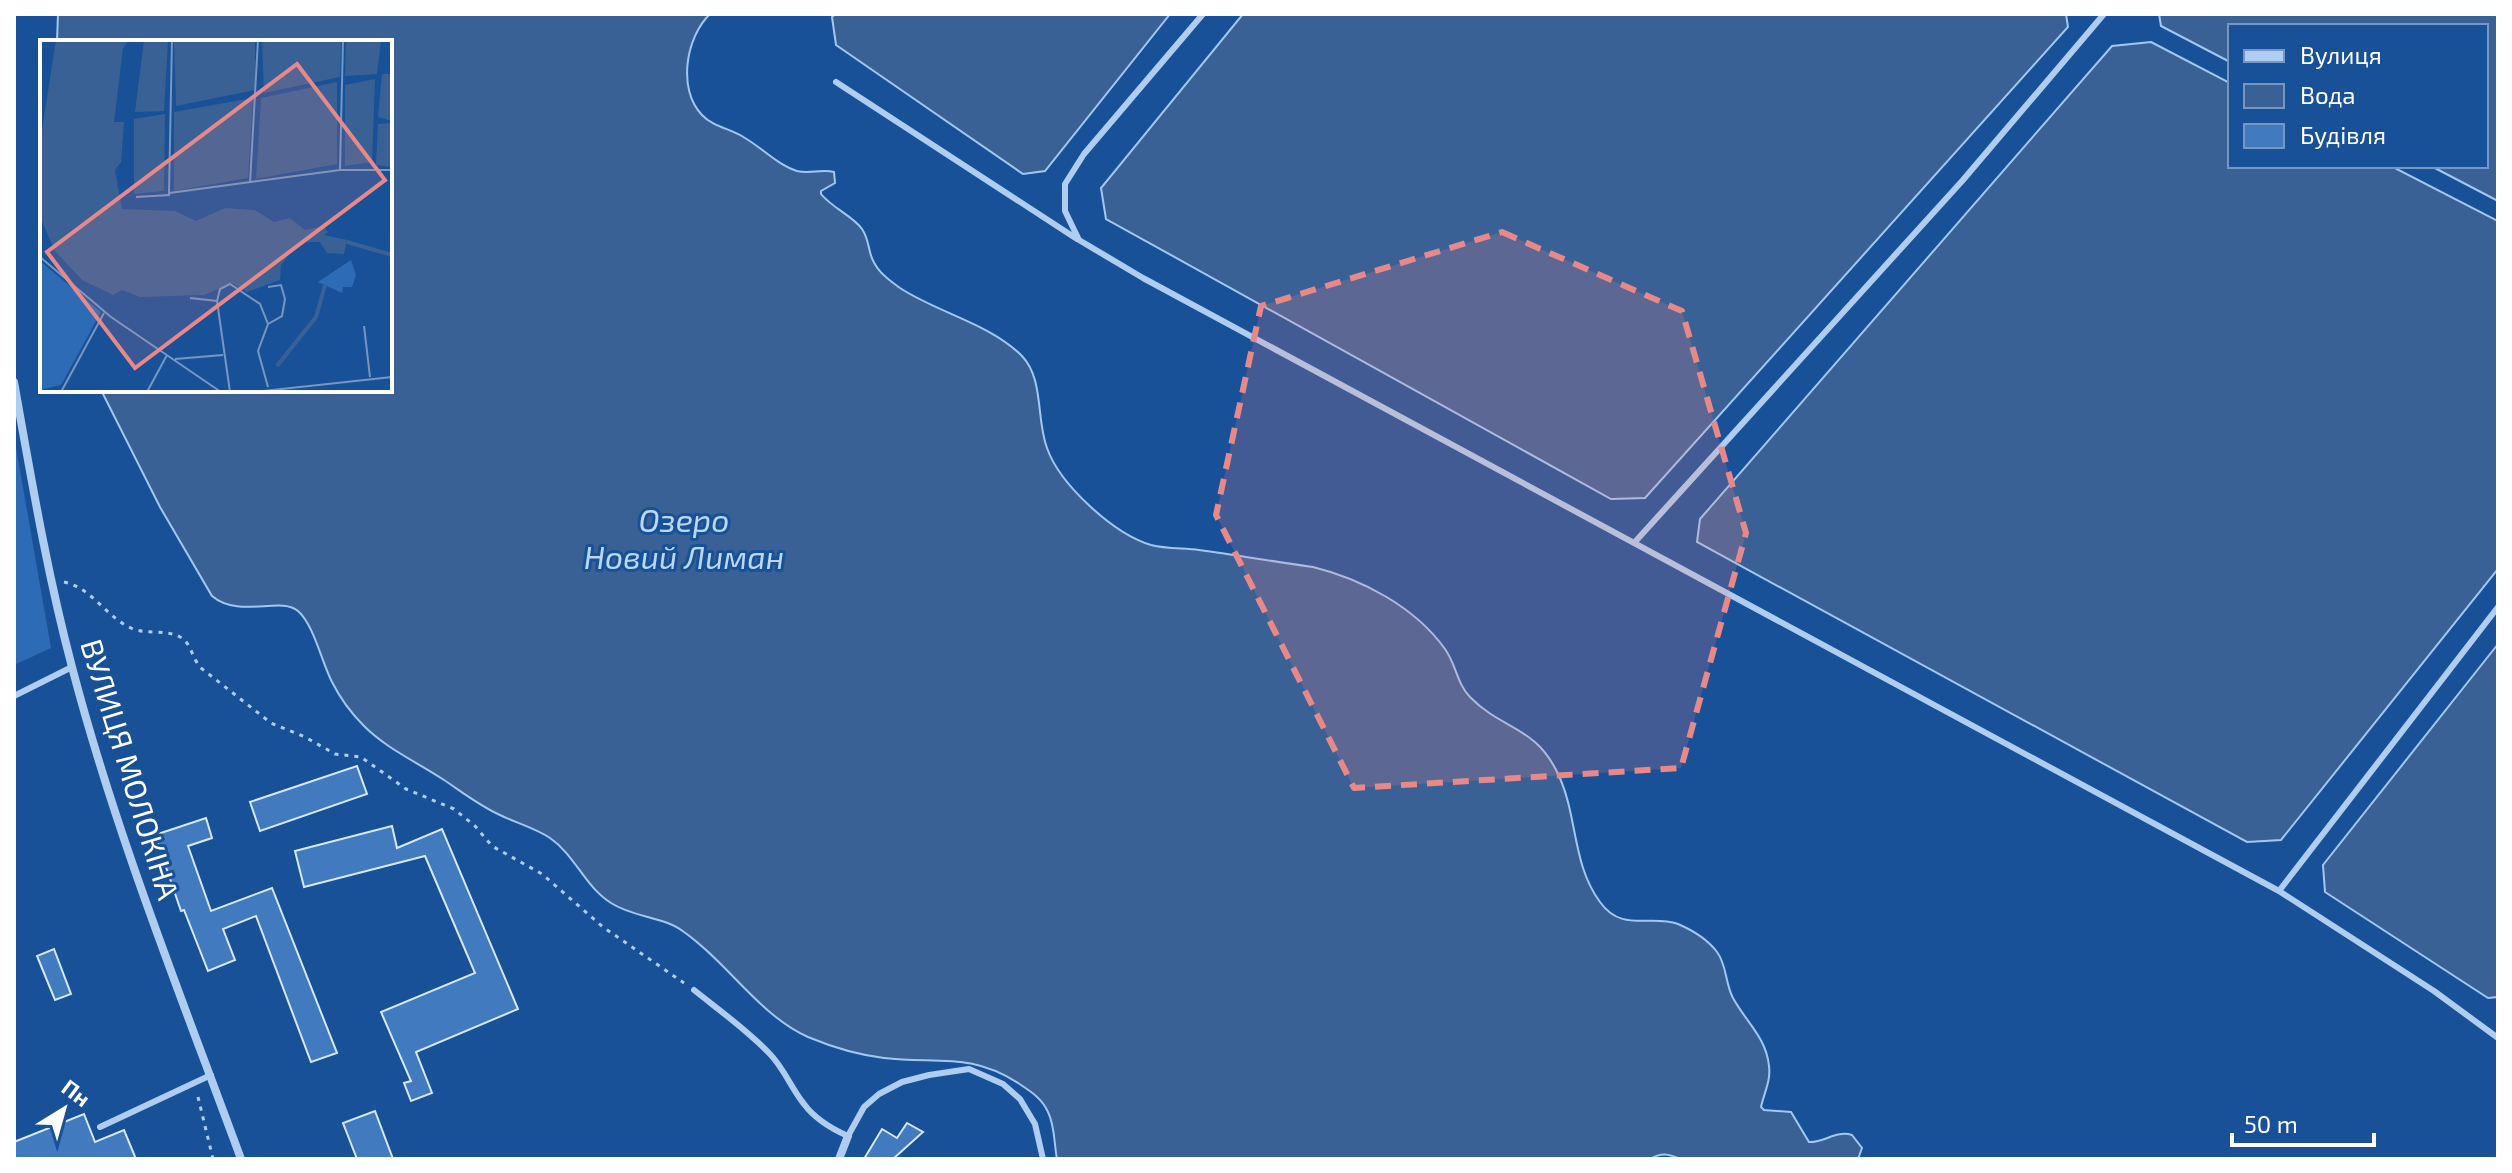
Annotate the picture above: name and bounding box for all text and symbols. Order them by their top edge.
legend [2228,24,2488,168]
inset map [40,40,392,392]
text: Вулиця [2300,40,2382,70]
text: Вода [2300,80,2356,109]
text: Будівля [2300,120,2386,150]
water label: Озеро Новий Лиман [584,500,784,575]
street label: ВУЛИЦЯ МОЛОКІНА [74,634,188,904]
north arrow [24,1069,104,1149]
text: Пн [57,1073,96,1111]
scale bar [2232,1097,2374,1147]
text: 50 m [2244,1109,2298,1138]

